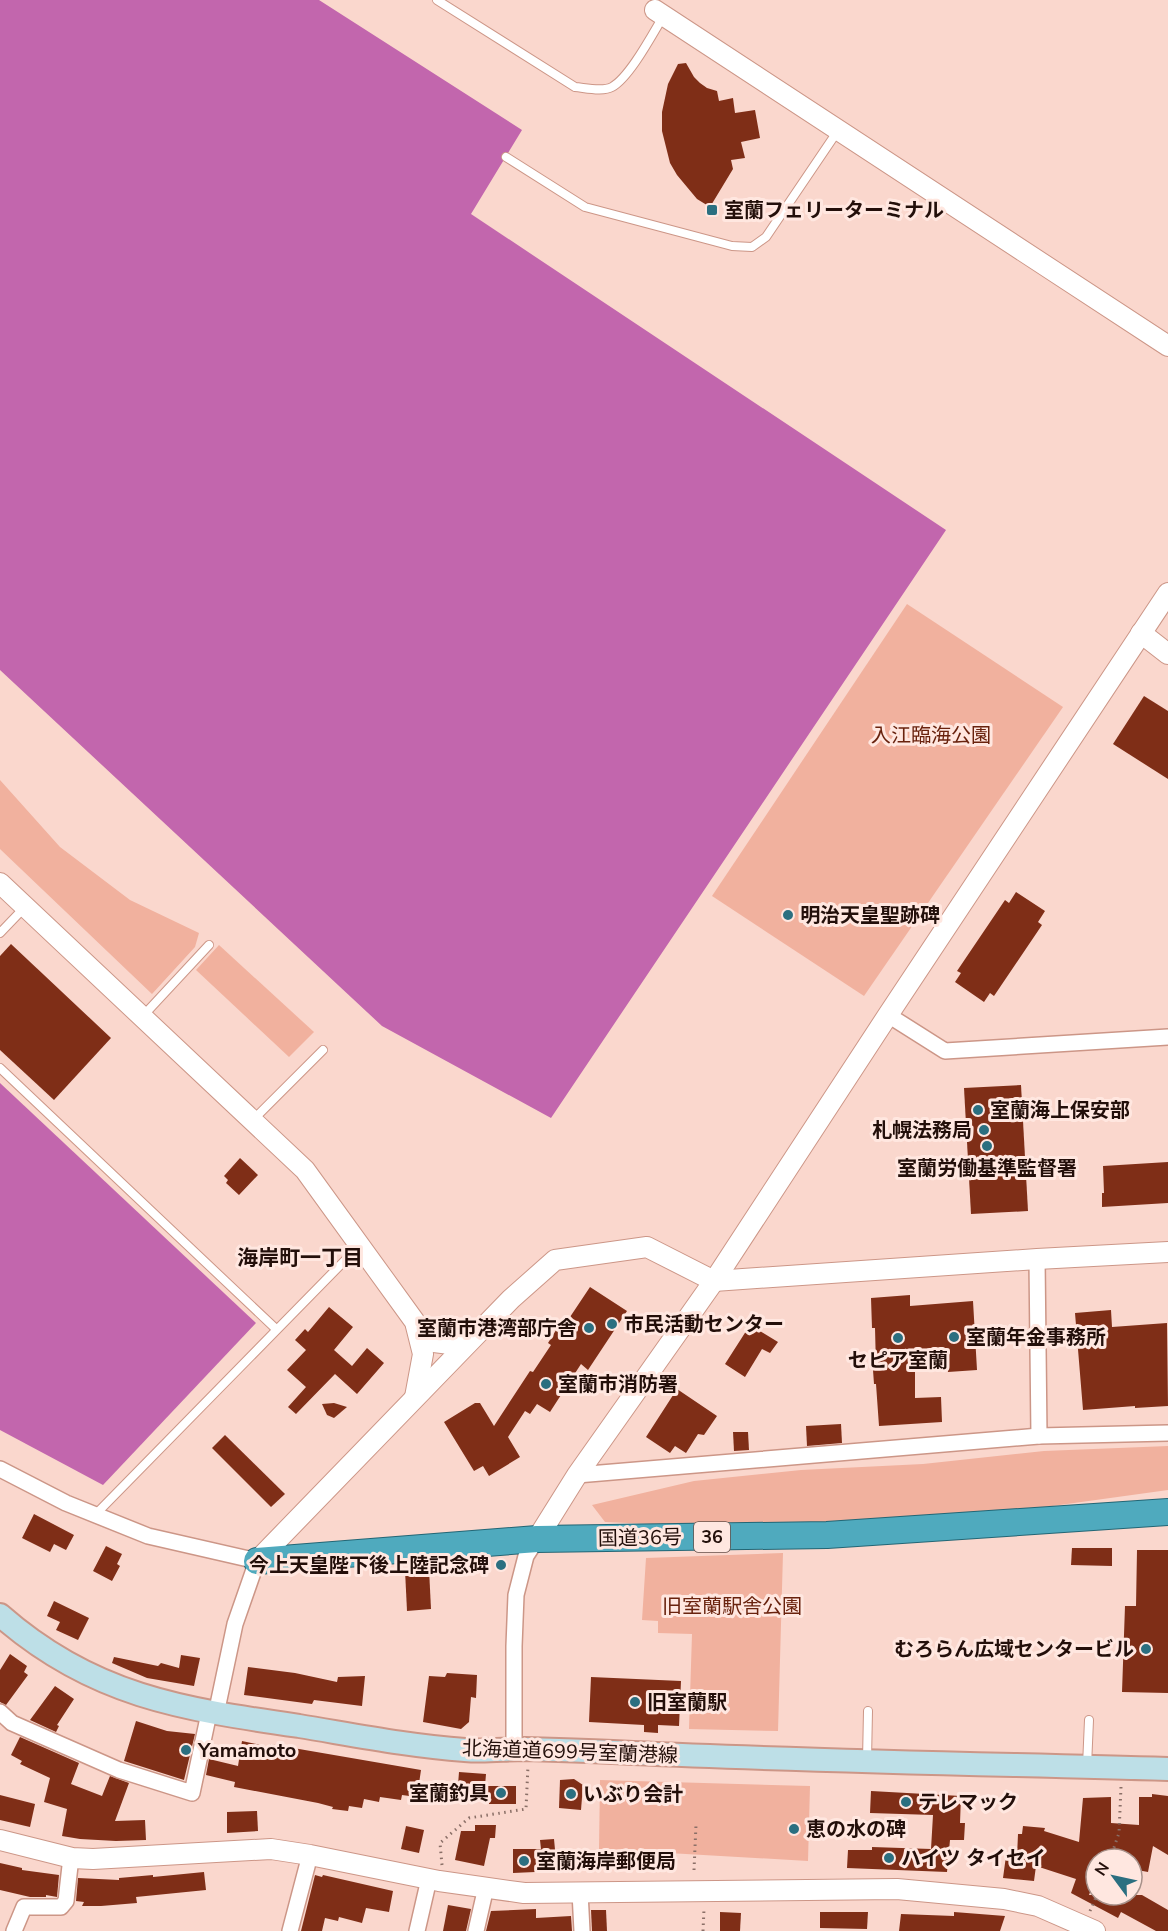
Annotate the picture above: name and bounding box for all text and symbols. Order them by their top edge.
place label: 室蘭フェリーターミナル [724,197,944,224]
marker: 室蘭フェリーターミナル [705,203,719,217]
park label: 入江臨海公園 [871,722,991,749]
place label: 明治天皇聖跡碑 [800,902,940,929]
marker: 明治天皇聖跡碑 [781,908,795,922]
place label: 室蘭海上保安部 [990,1097,1130,1124]
marker: 室蘭海上保安部 [971,1103,985,1117]
place label: 札幌法務局 [872,1117,972,1144]
marker: 札幌法務局 [977,1123,991,1137]
marker: 室蘭労働基準監督署 [980,1139,994,1153]
place label: 室蘭労働基準監督署 [897,1155,1077,1182]
district label: 海岸町一丁目 [237,1244,363,1272]
place label: 市民活動センター [624,1311,784,1338]
place label: 室蘭市港湾部庁舎 [417,1315,577,1342]
marker: 市民活動センター [605,1317,619,1331]
marker: 室蘭市港湾部庁舎 [582,1321,596,1335]
place label: 室蘭年金事務所 [966,1324,1106,1351]
marker: 室蘭年金事務所 [947,1330,961,1344]
marker: セピア室蘭 [891,1331,905,1345]
place label: セピア室蘭 [848,1347,948,1374]
place label: 室蘭市消防署 [558,1371,678,1398]
marker: 室蘭市消防署 [539,1377,553,1391]
road number: 36 [694,1522,730,1552]
street label: 国道36号 [598,1524,682,1552]
place label: 今上天皇陛下後上陸記念碑 [249,1552,489,1579]
marker: 今上天皇陛下後上陸記念碑 [494,1558,508,1572]
park label: 旧室蘭駅舎公園 [662,1593,802,1620]
place label: むろらん広域センタービル [894,1636,1134,1663]
marker: むろらん広域センタービル [1139,1642,1153,1656]
place label: 旧室蘭駅 [647,1689,727,1716]
marker: 旧室蘭駅 [628,1695,642,1709]
street label: 北海道道699号室蘭港線 [462,1735,678,1769]
place label: Yamamoto [197,1737,296,1764]
marker: Yamamoto [179,1743,193,1757]
place label: 室蘭釣具 [409,1780,489,1807]
place label: いぶり会計 [583,1781,683,1808]
marker: 室蘭釣具 [494,1786,508,1800]
marker: いぶり会計 [564,1787,578,1801]
place label: テレマック [918,1789,1018,1816]
marker: テレマック [899,1795,913,1809]
place label: 恵の水の碑 [806,1816,906,1843]
marker: 恵の水の碑 [787,1822,801,1836]
place label: ハイツ タイセイ [901,1845,1046,1872]
north arrow [1084,1847,1144,1907]
place label: 室蘭海岸郵便局 [536,1848,676,1875]
marker: ハイツ タイセイ [882,1851,896,1865]
marker: 室蘭海岸郵便局 [517,1854,531,1868]
text: N [1090,1858,1115,1880]

